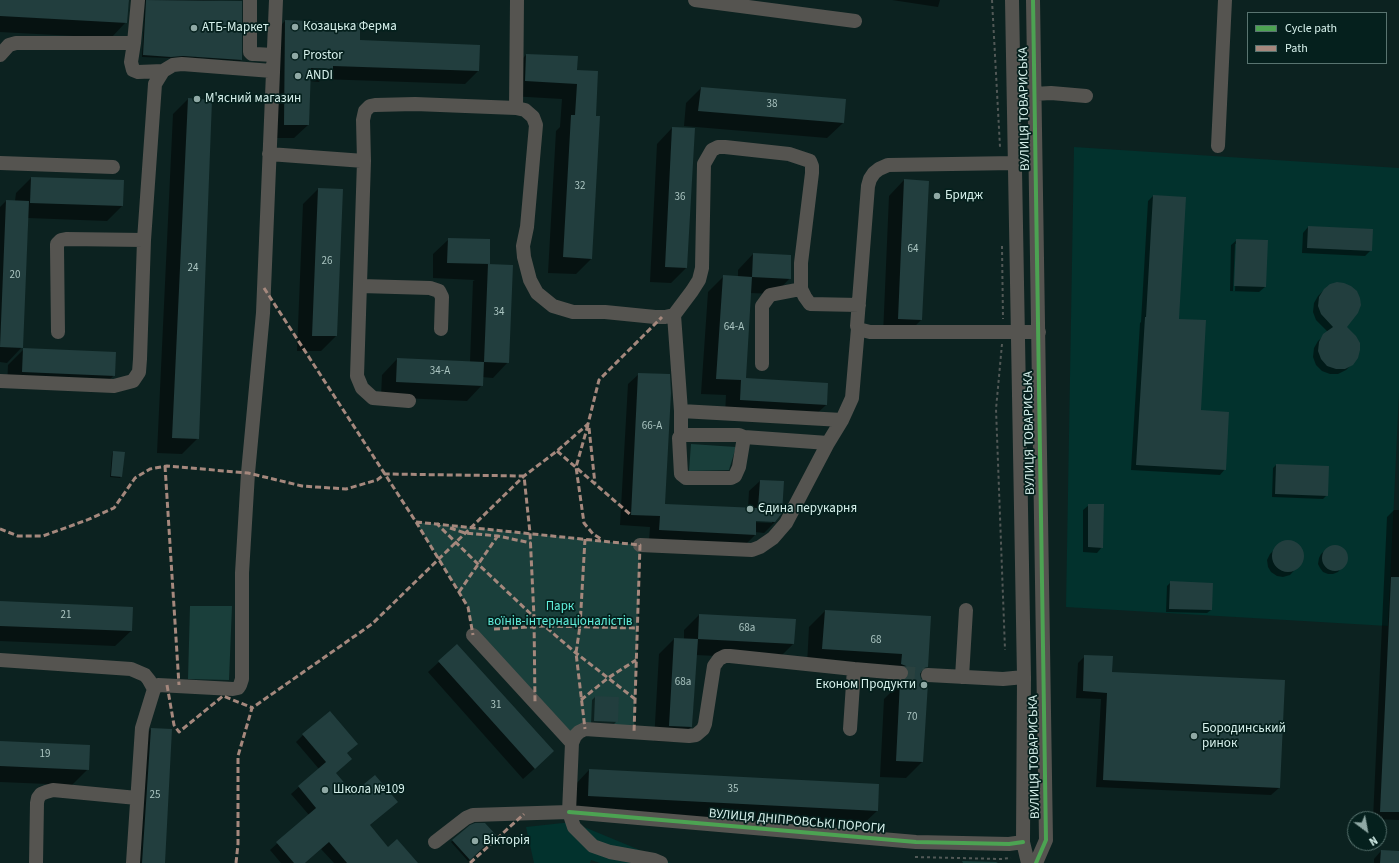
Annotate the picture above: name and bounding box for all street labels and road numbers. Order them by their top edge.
street label: ВУЛИЦЯ ТОВАРИСЬКА [1016,47,1034,171]
street label: ВУЛИЦЯ ТОВАРИСЬКА [1021,371,1039,495]
street label: ВУЛИЦЯ ТОВАРИСЬКА [1026,695,1044,819]
street label: ВУЛИЦЯ ДНІПРОВСЬКІ ПОРОГИ [708,806,886,838]

